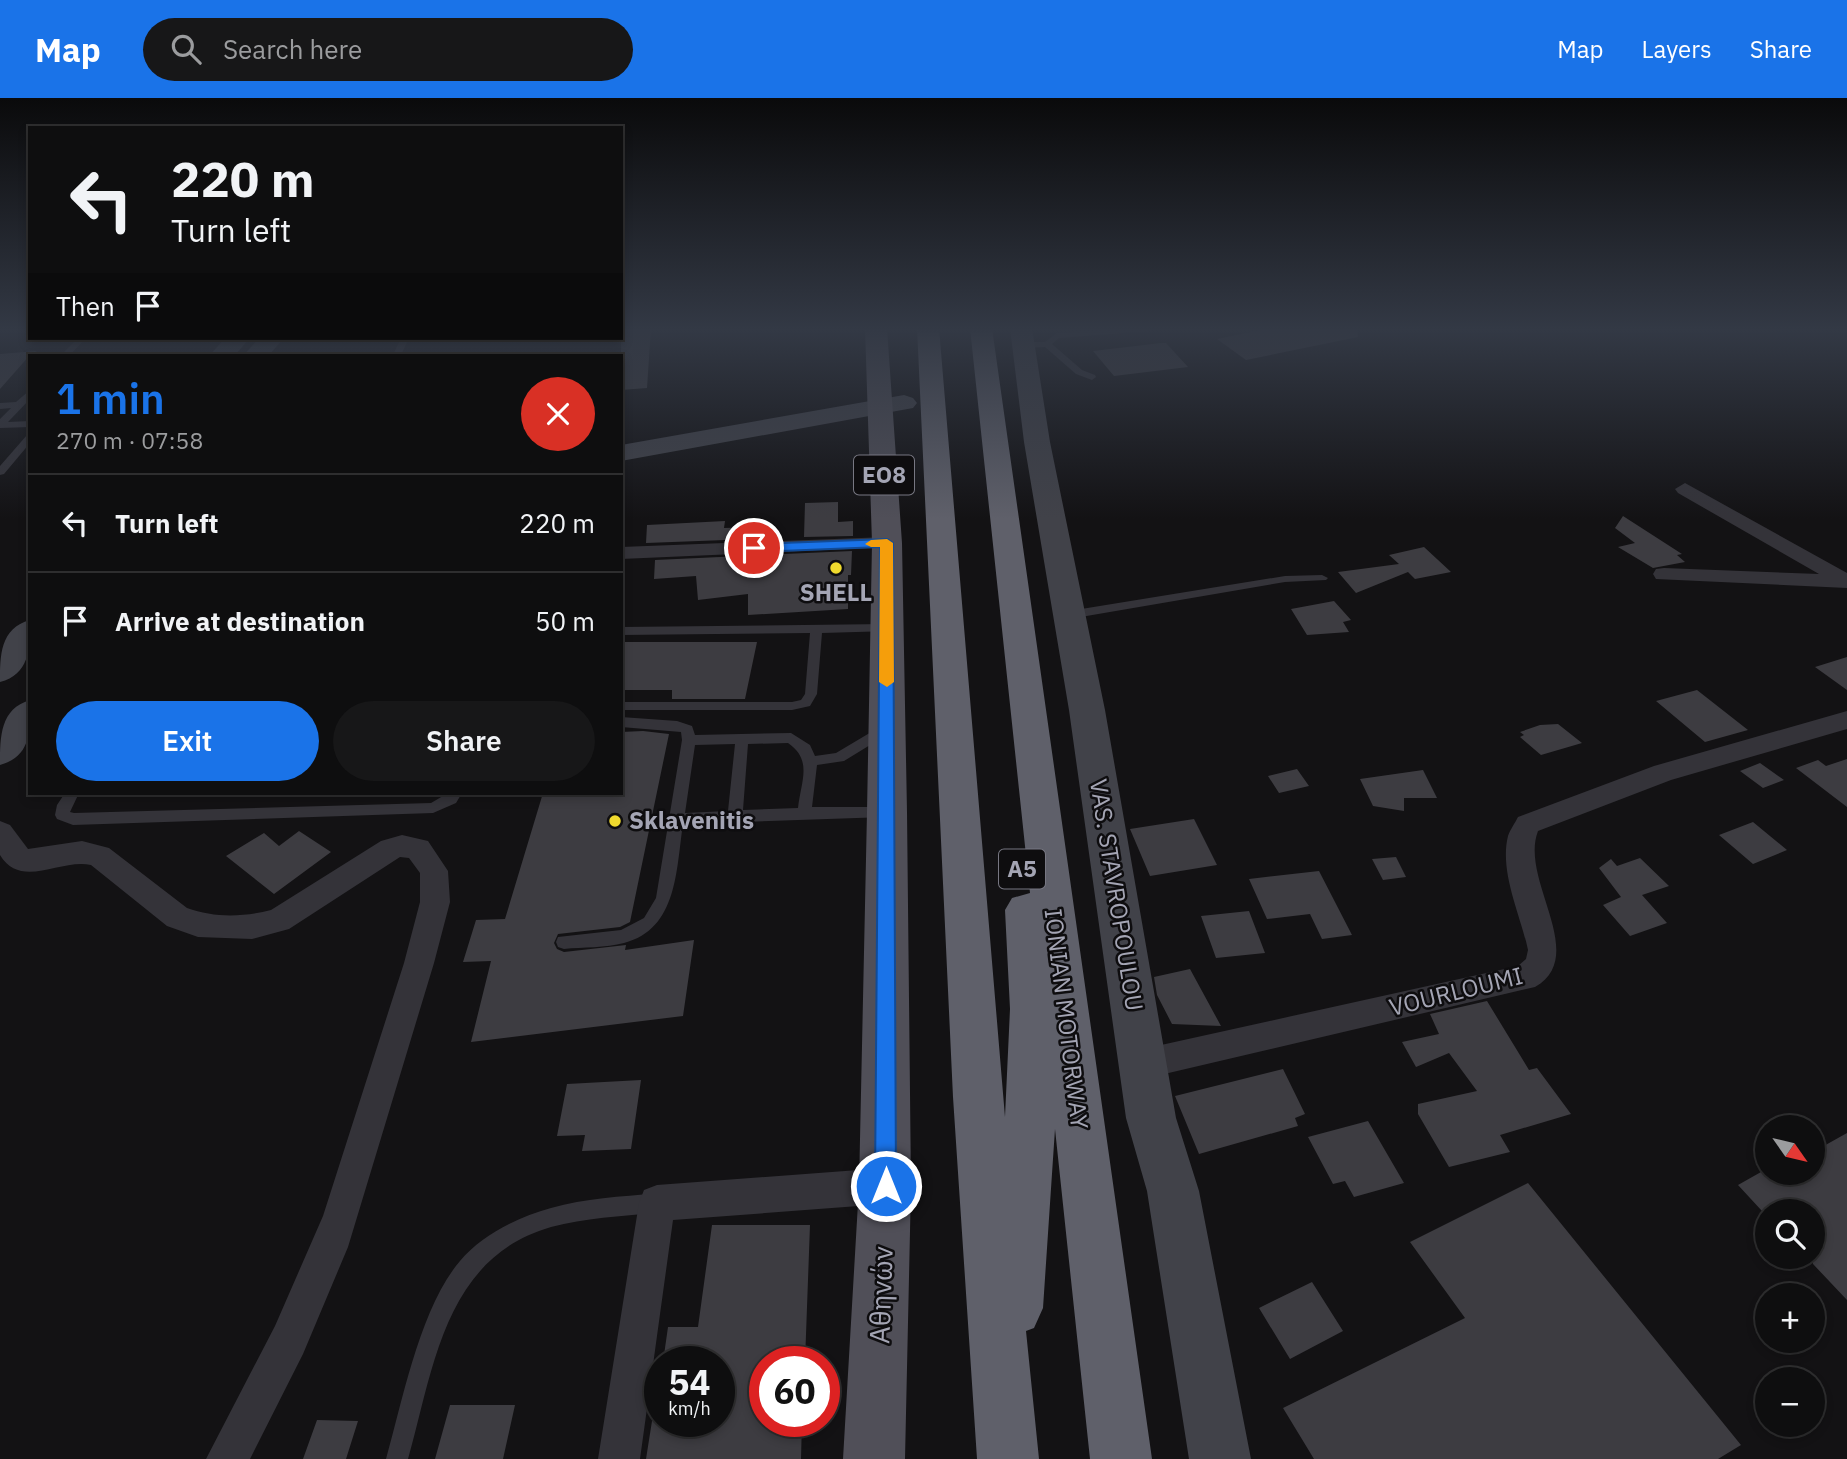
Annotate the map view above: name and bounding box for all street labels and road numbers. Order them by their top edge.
road number: ΕΟ8 [854,456,914,494]
street label: VAS. STAVROPOULOU [1083,777,1151,1013]
road number: Α5 [999,849,1045,888]
street label: IONIAN MOTORWAY [1038,907,1096,1131]
street label: VOURLOUMI [1386,959,1526,1023]
street label: Αθηνών [860,1245,901,1345]

